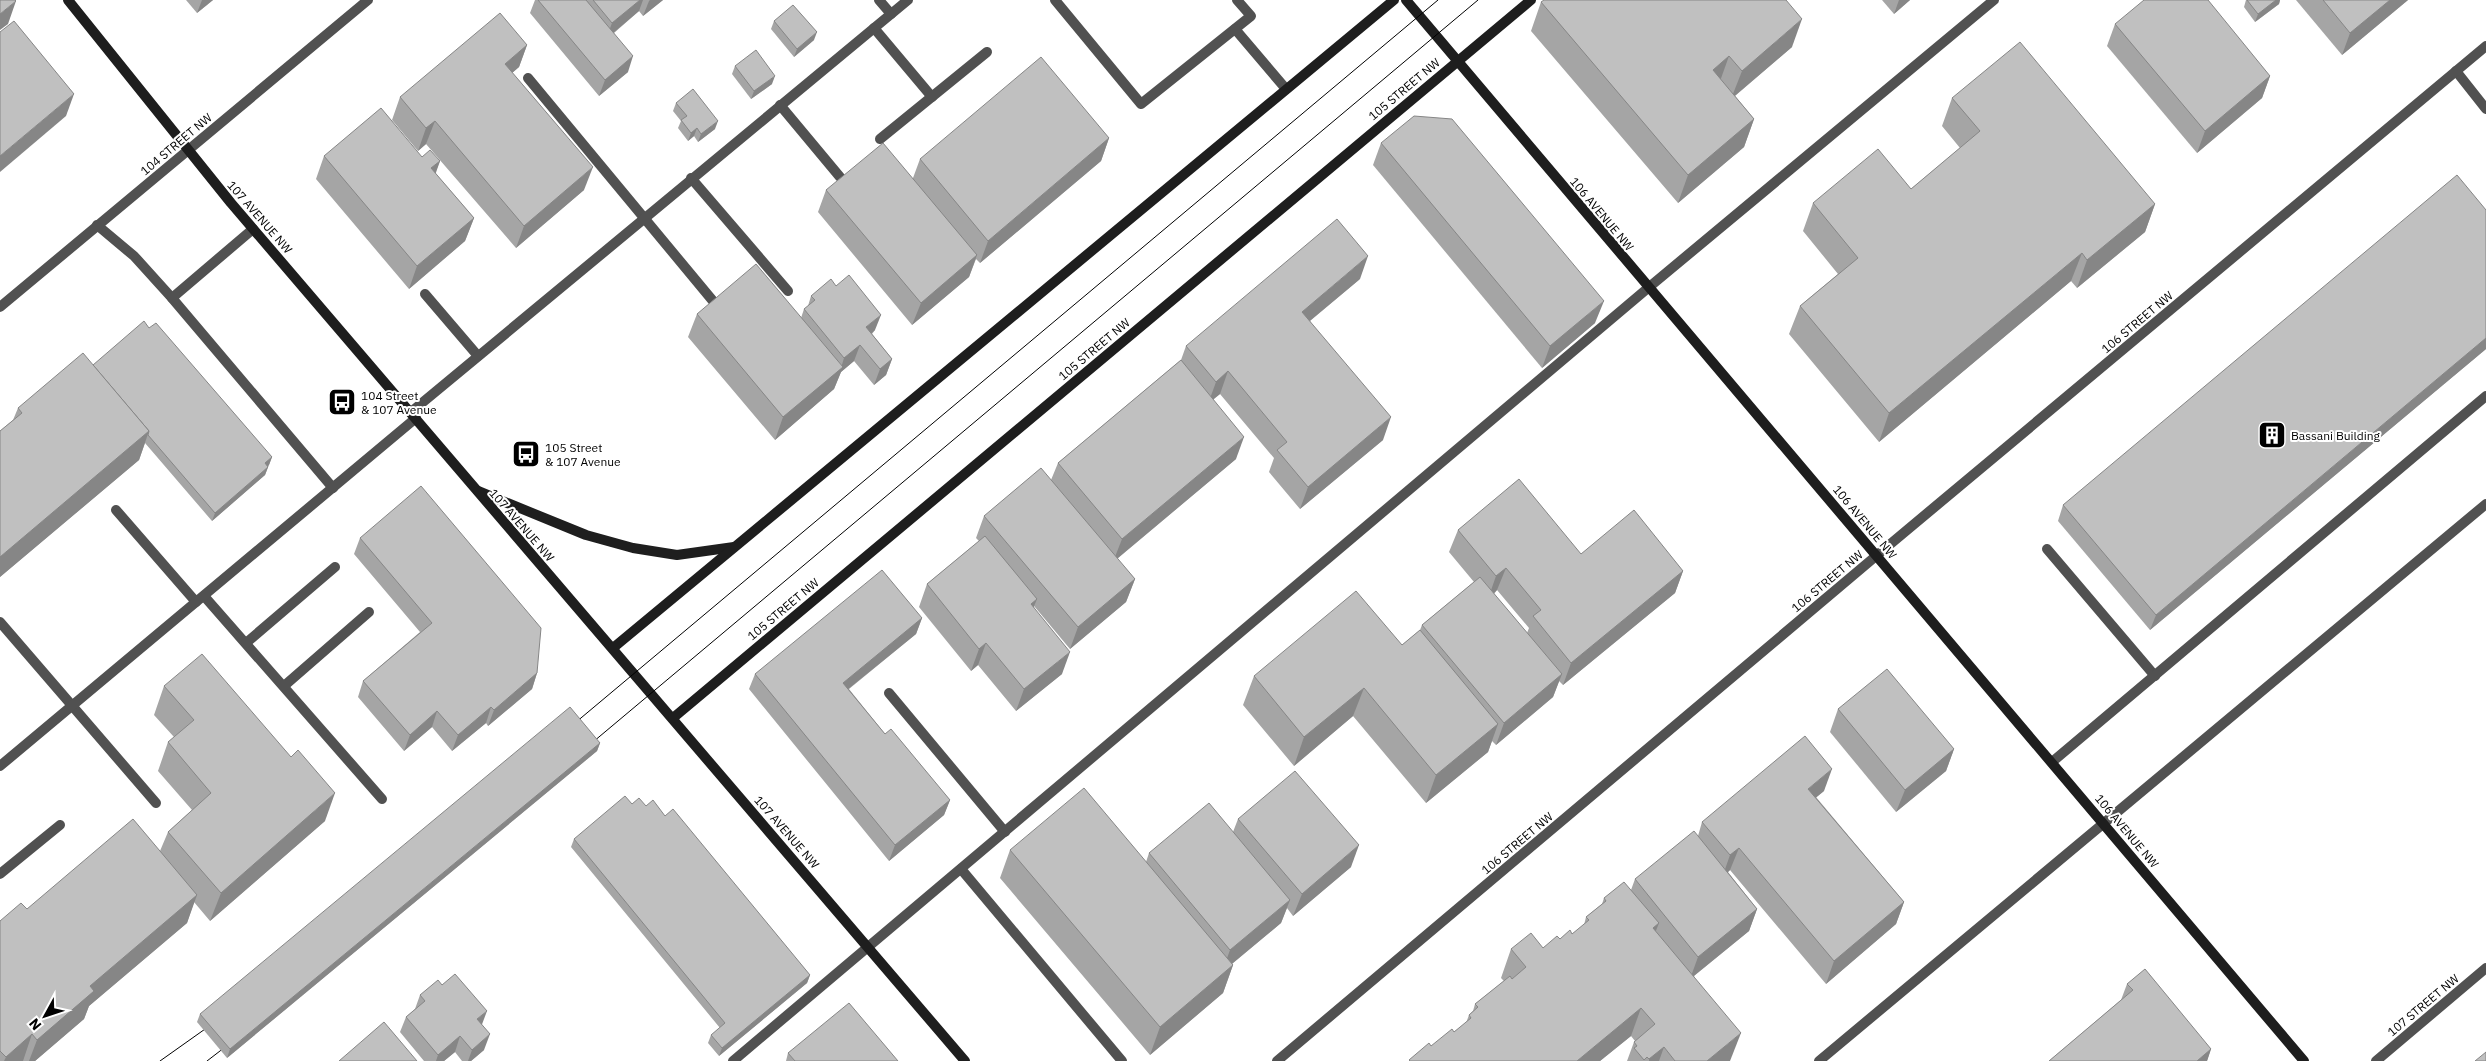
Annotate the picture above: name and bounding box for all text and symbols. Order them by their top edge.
street label: 105 STREET NW [1365,55,1443,123]
street label: 104 STREET NW [137,110,215,178]
street label: 106 AVENUE NW [1567,174,1637,254]
street label: 107 AVENUE NW [224,178,296,257]
street label: 106 STREET NW [2098,288,2176,356]
street label: 105 STREET NW [1055,315,1133,383]
bus stop icon: 104 Street & 107 Avenue [327,387,357,417]
place label: 104 Street & 107 Avenue [361,388,437,417]
building icon: Bassani Building [2257,420,2287,450]
place label: Bassani Building [2291,428,2381,443]
bus stop icon: 105 Street & 107 Avenue [511,439,541,469]
place label: 105 Street & 107 Avenue [545,440,621,469]
street label: 106 AVENUE NW [1830,482,1900,562]
street label: 107 AVENUE NW [486,486,558,565]
street label: 106 STREET NW [1788,547,1866,615]
street label: 105 STREET NW [744,575,822,643]
street label: 106 AVENUE NW [2092,791,2162,871]
street label: 107 AVENUE NW [751,793,823,872]
street label: 106 STREET NW [1478,809,1556,877]
street label: 107 STREET NW [2384,971,2462,1039]
north arrow [20,991,70,1041]
text: N [25,1015,45,1034]

